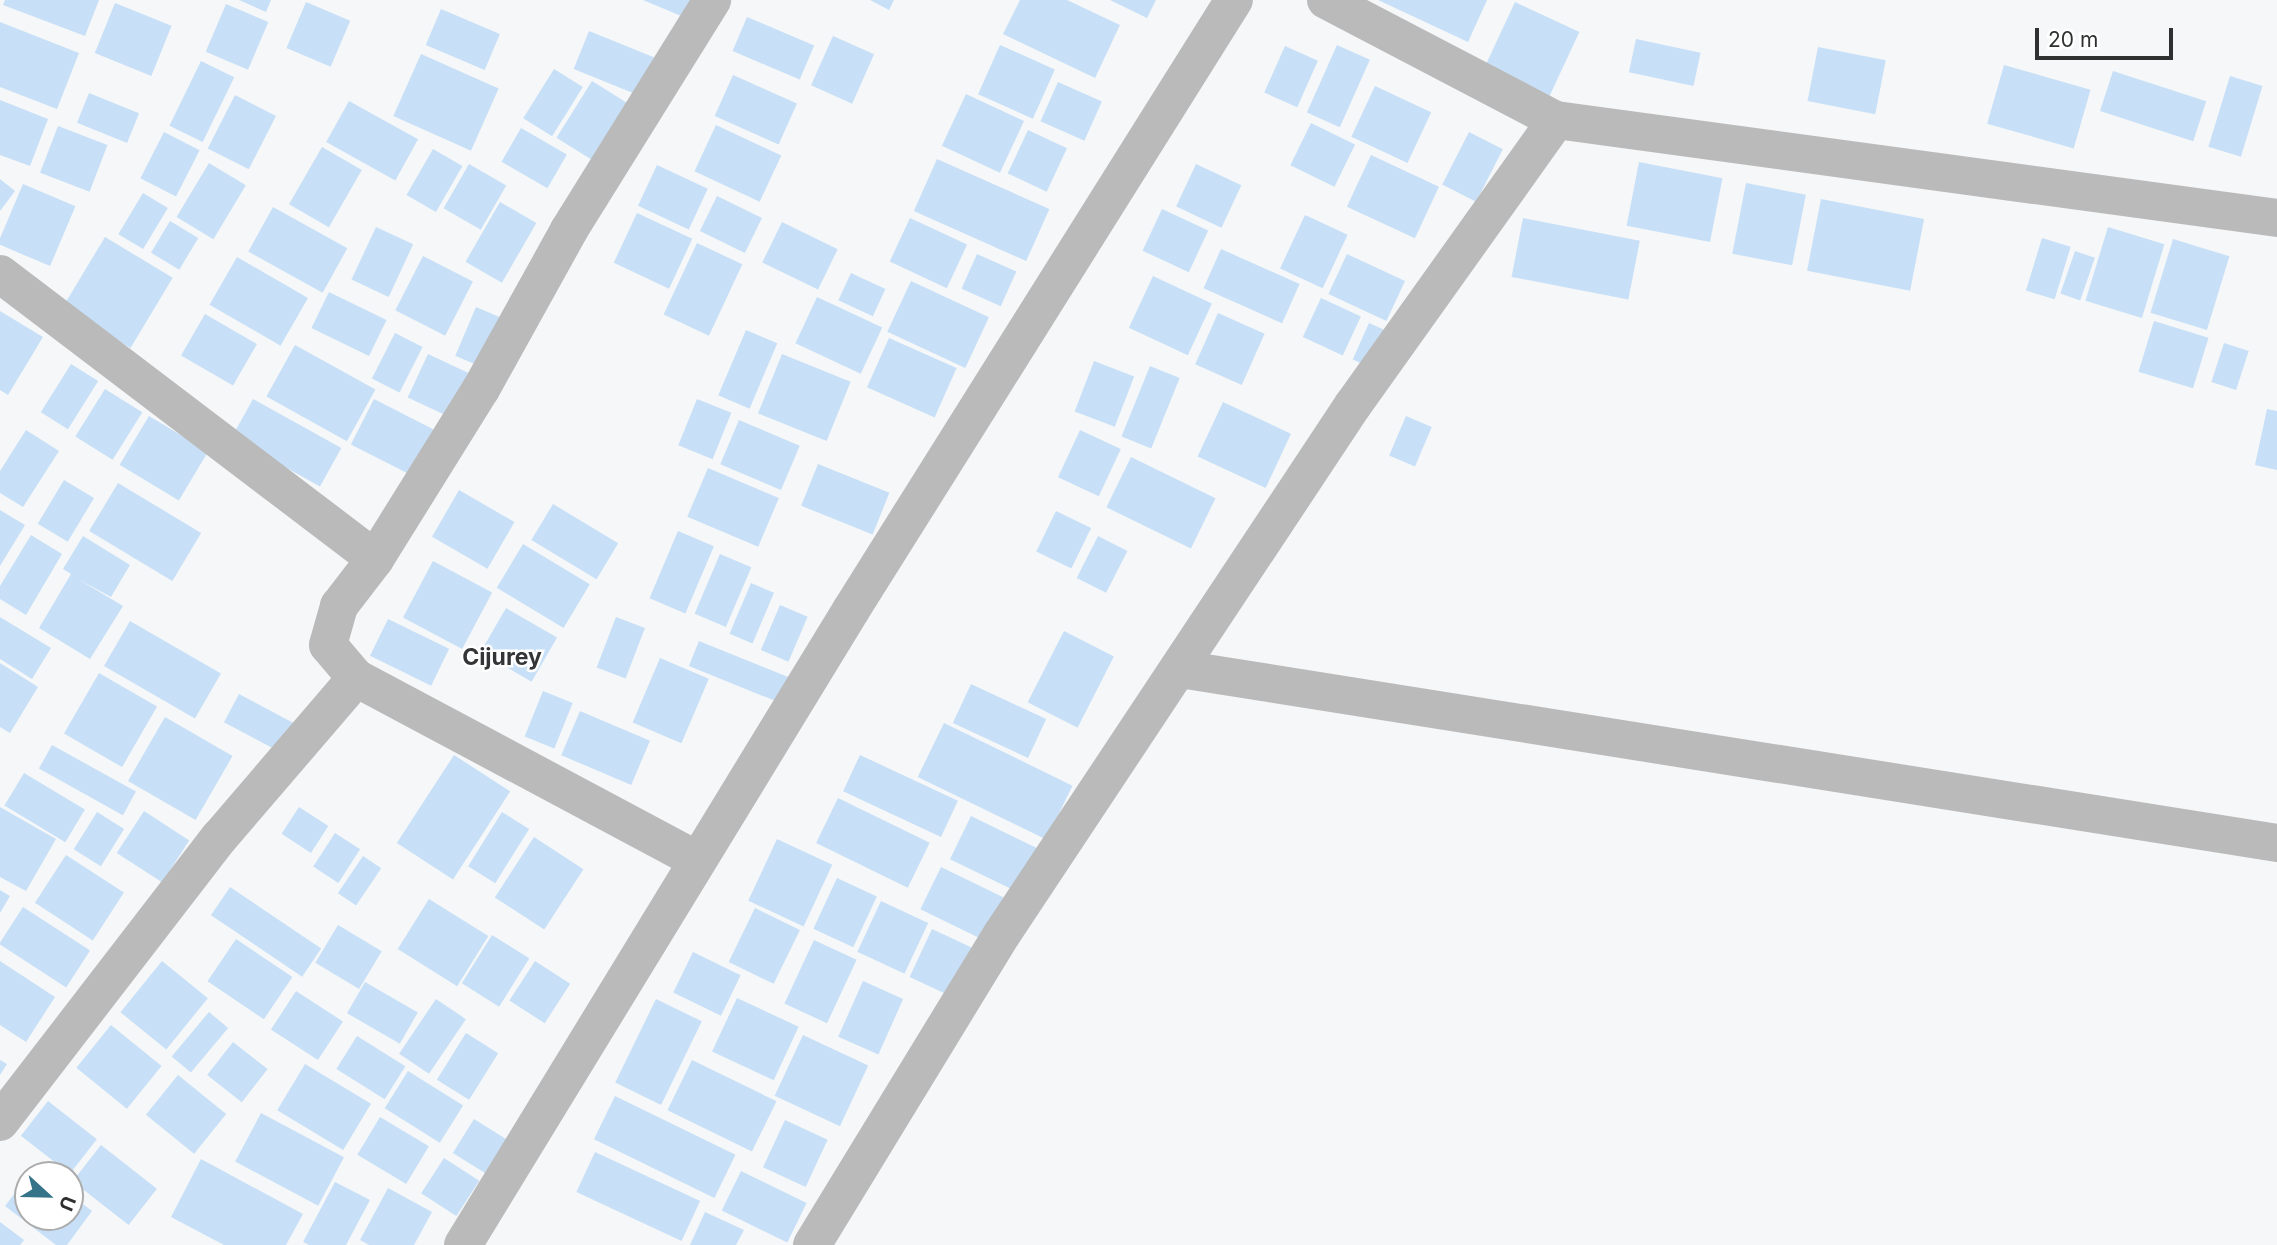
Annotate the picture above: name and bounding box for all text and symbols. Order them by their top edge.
scale bar [2039,14,2177,58]
text: 20 m [2048,27,2098,52]
district label: Cijurey [462,643,542,671]
north arrow [14,1161,84,1231]
text: U [54,1193,80,1214]

